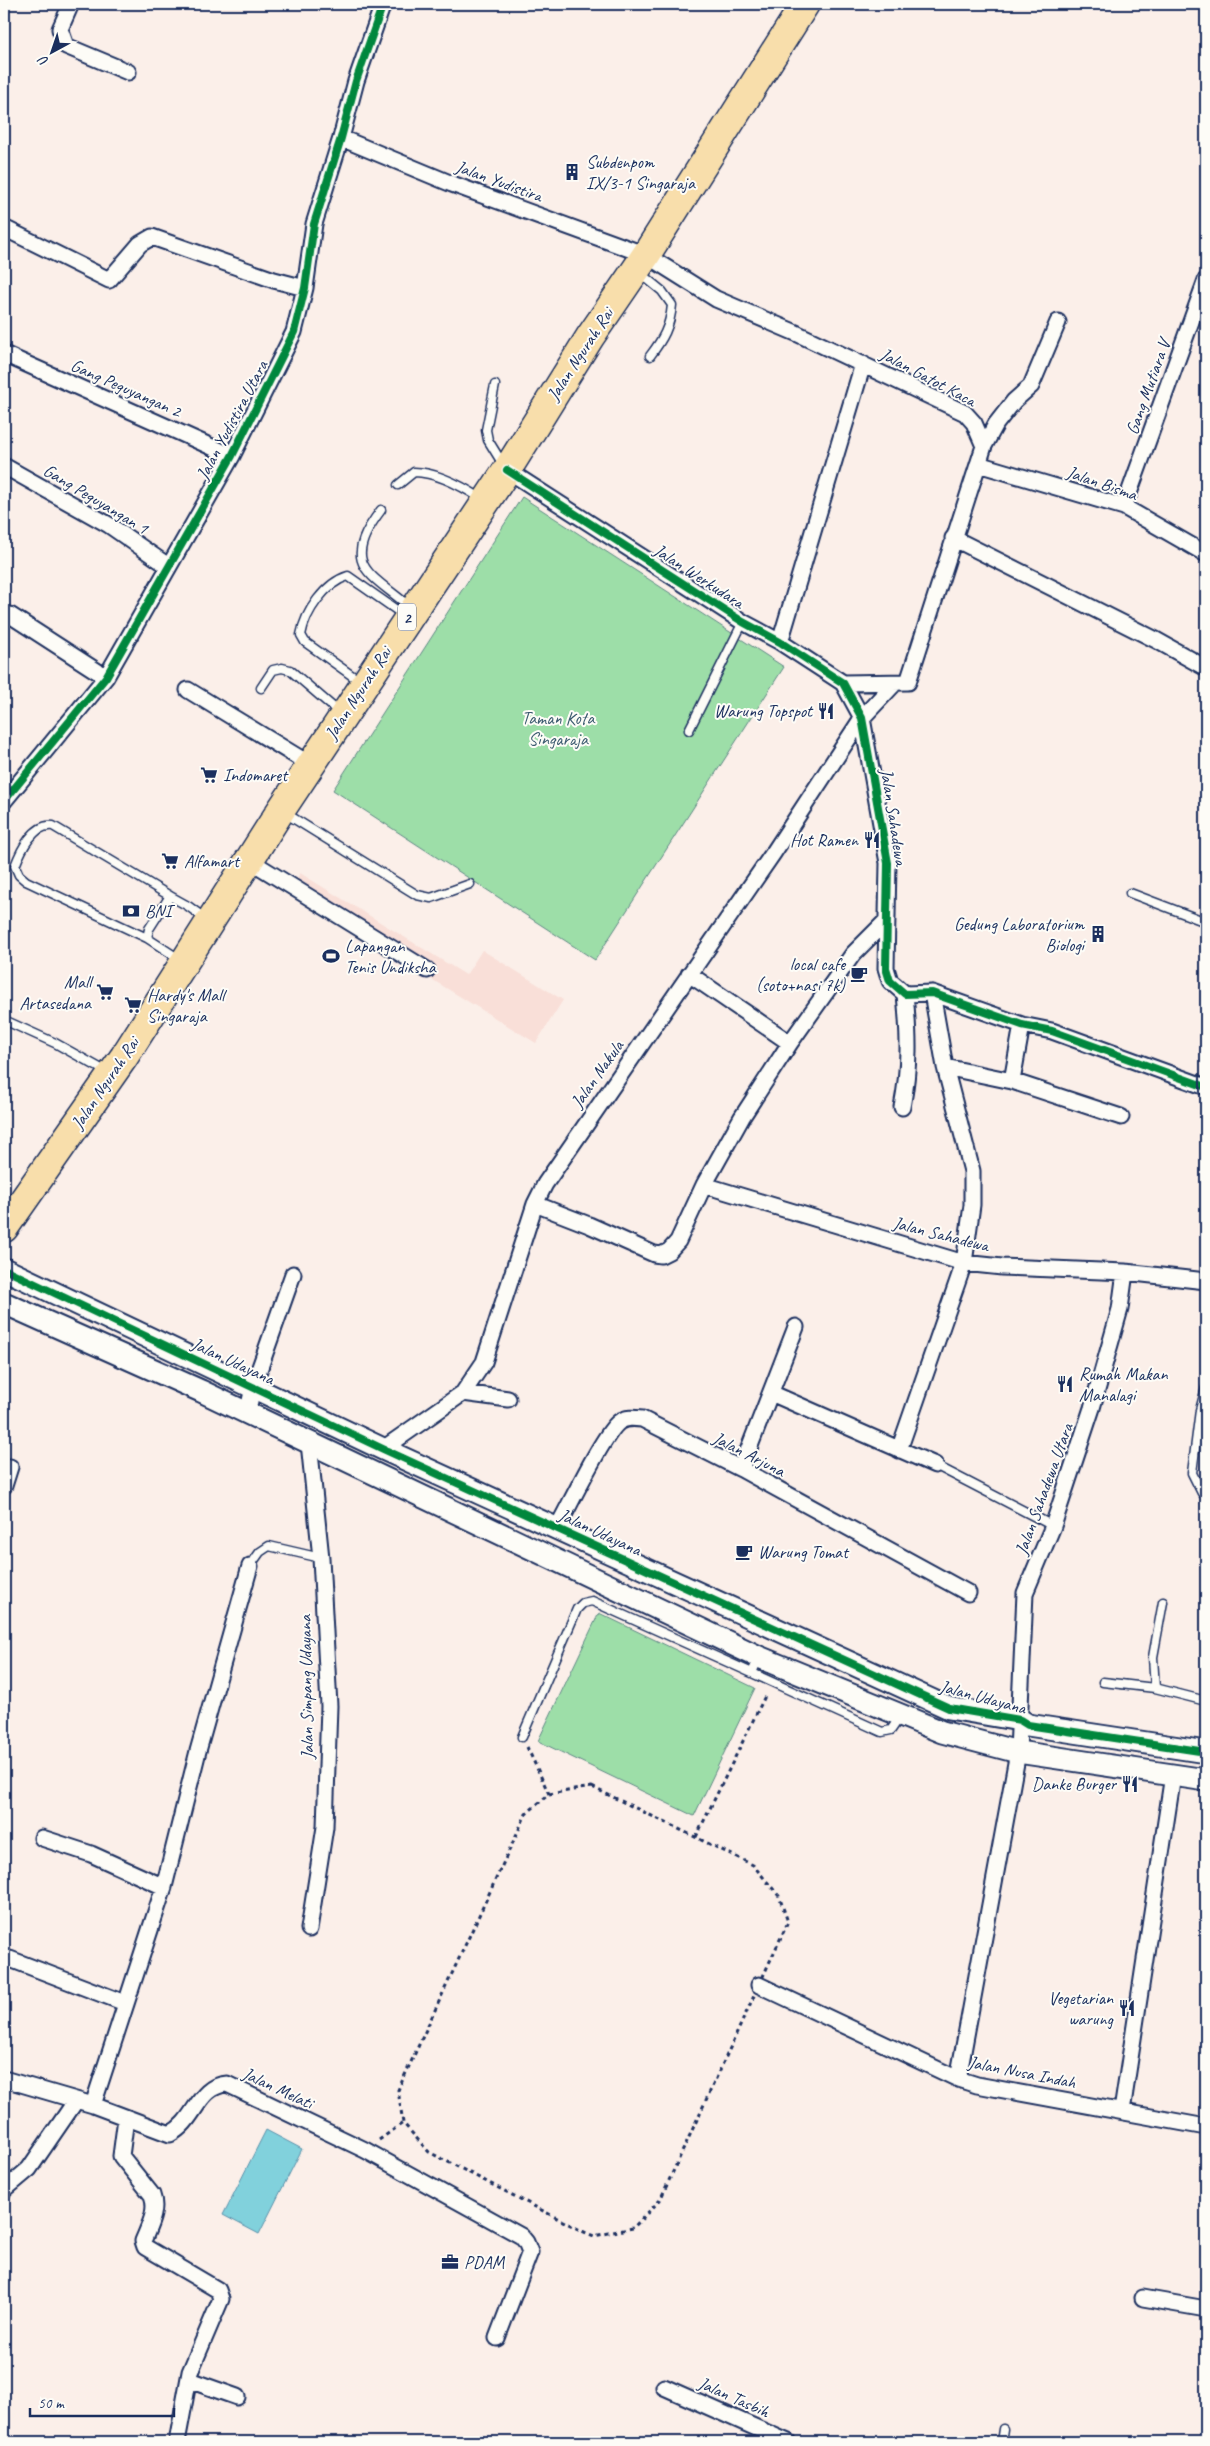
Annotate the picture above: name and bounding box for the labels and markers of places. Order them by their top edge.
place label: Subdenpom IX/3-1 Singaraja [586,151,696,194]
building icon: Subdenpom IX/3-1 Singaraja [562,162,582,182]
place label: Warung Topspot [714,700,814,722]
restaurant icon: Warung Topspot [816,701,836,721]
place label: Indomaret [223,764,289,786]
supermarket icon: Indomaret [199,765,219,785]
place label: Hot Ramen [790,829,859,851]
restaurant icon: Hot Ramen [862,830,882,850]
place label: Alfamart [184,850,241,872]
supermarket icon: Alfamart [160,851,180,871]
place label: BNI [145,900,175,922]
bank icon: BNI [121,901,141,921]
place label: Gedung Laboratorium Biologi [954,913,1087,956]
building icon: Gedung Laboratorium Biologi [1088,924,1108,944]
place label: Lapangan Tenis Undiksha [345,935,437,978]
sports icon: Lapangan Tenis Undiksha [321,946,341,966]
place label: local cafe (soto+nasi 7k) [756,953,846,996]
cafe icon: local cafe (soto+nasi 7k) [849,964,869,984]
place label: Mall Artasedana [19,971,94,1014]
supermarket icon: Mall Artasedana [95,982,115,1002]
place label: Hardy's Mall Singaraja [147,984,227,1027]
supermarket icon: Hardy's Mall Singaraja [123,995,143,1015]
place label: Rumah Makan Manalagi [1079,1363,1168,1406]
restaurant icon: Rumah Makan Manalagi [1055,1374,1075,1394]
place label: Warung Tomat [758,1541,850,1563]
cafe icon: Warung Tomat [734,1542,754,1562]
place label: Danke Burger [1032,1773,1118,1795]
restaurant icon: Danke Burger [1120,1774,1140,1794]
place label: Vegetarian warung [1048,1987,1115,2030]
restaurant icon: Vegetarian warung [1117,1998,1137,2018]
place label: PDAM [464,2251,506,2273]
office icon: PDAM [440,2252,460,2272]

